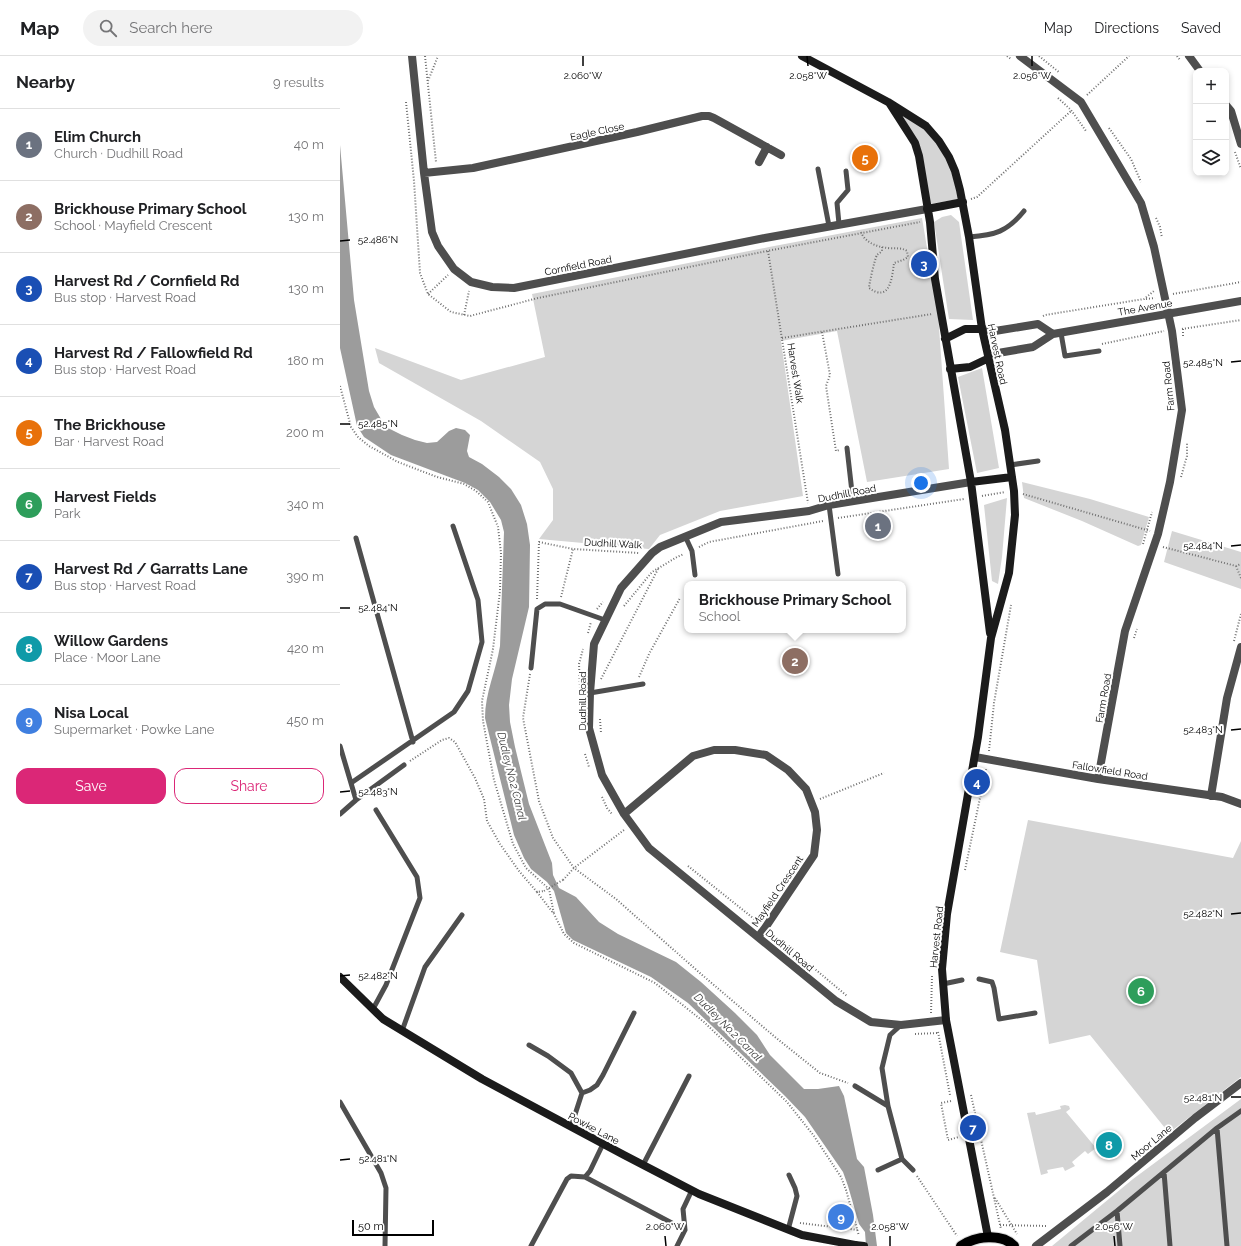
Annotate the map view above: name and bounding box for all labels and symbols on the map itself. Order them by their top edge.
text: 2.060°W [564,70,603,81]
text: 2.058°W [789,70,827,81]
text: 2.056°W [1013,70,1051,81]
street label: Eagle Close [569,120,625,143]
pin: 5 [852,143,878,173]
text: 52.486°N [358,234,398,245]
pin: 3 [911,249,937,279]
street label: Cornfield Road [543,254,613,277]
street label: The Avenue [1117,297,1173,318]
street label: Harvest Road [986,323,1009,386]
street label: Harvest Walk [785,342,806,405]
text: 52.485°N [1183,357,1223,368]
street label: Farm Road [1160,361,1177,411]
text: 52.485°N [358,418,398,429]
your location [911,473,931,493]
street label: Dudhill Road [817,482,877,505]
pin: 1 [865,511,891,541]
street label: Dudhill Walk [584,536,643,551]
text: 52.484°N [1183,540,1223,551]
text: 52.484°N [358,602,398,613]
pin: 2 [782,646,808,676]
street label: Dudhill Road [577,672,588,731]
street label: Farm Road [1094,673,1113,724]
text: 52.483°N [1183,724,1223,735]
water label: Dudley No.2 Canal [494,731,529,822]
street label: Fallowfield Road [1071,759,1149,782]
pin: 4 [964,767,990,797]
text: 52.483°N [358,786,398,797]
street label: Mayfield Crescent [750,853,806,929]
street label: Harvest Road [928,906,945,968]
text: 52.482°N [1183,908,1223,919]
street label: Dudhill Road [764,927,816,974]
text: 52.482°N [358,970,398,981]
pin: 6 [1128,976,1154,1006]
water label: Dudley No.2 Canal [691,991,764,1064]
text: 52.481°N [1184,1092,1222,1103]
street label: Powke Lane [566,1110,621,1147]
pin: 7 [960,1113,986,1143]
street label: Moor Lane [1129,1122,1174,1162]
pin: 8 [1096,1130,1122,1160]
text: 52.481°N [359,1153,397,1164]
pin: 9 [828,1202,854,1232]
scale bar [352,1218,434,1237]
text: 2.060°W [646,1221,685,1232]
text: 2.058°W [871,1221,909,1232]
text: 2.056°W [1095,1221,1133,1232]

